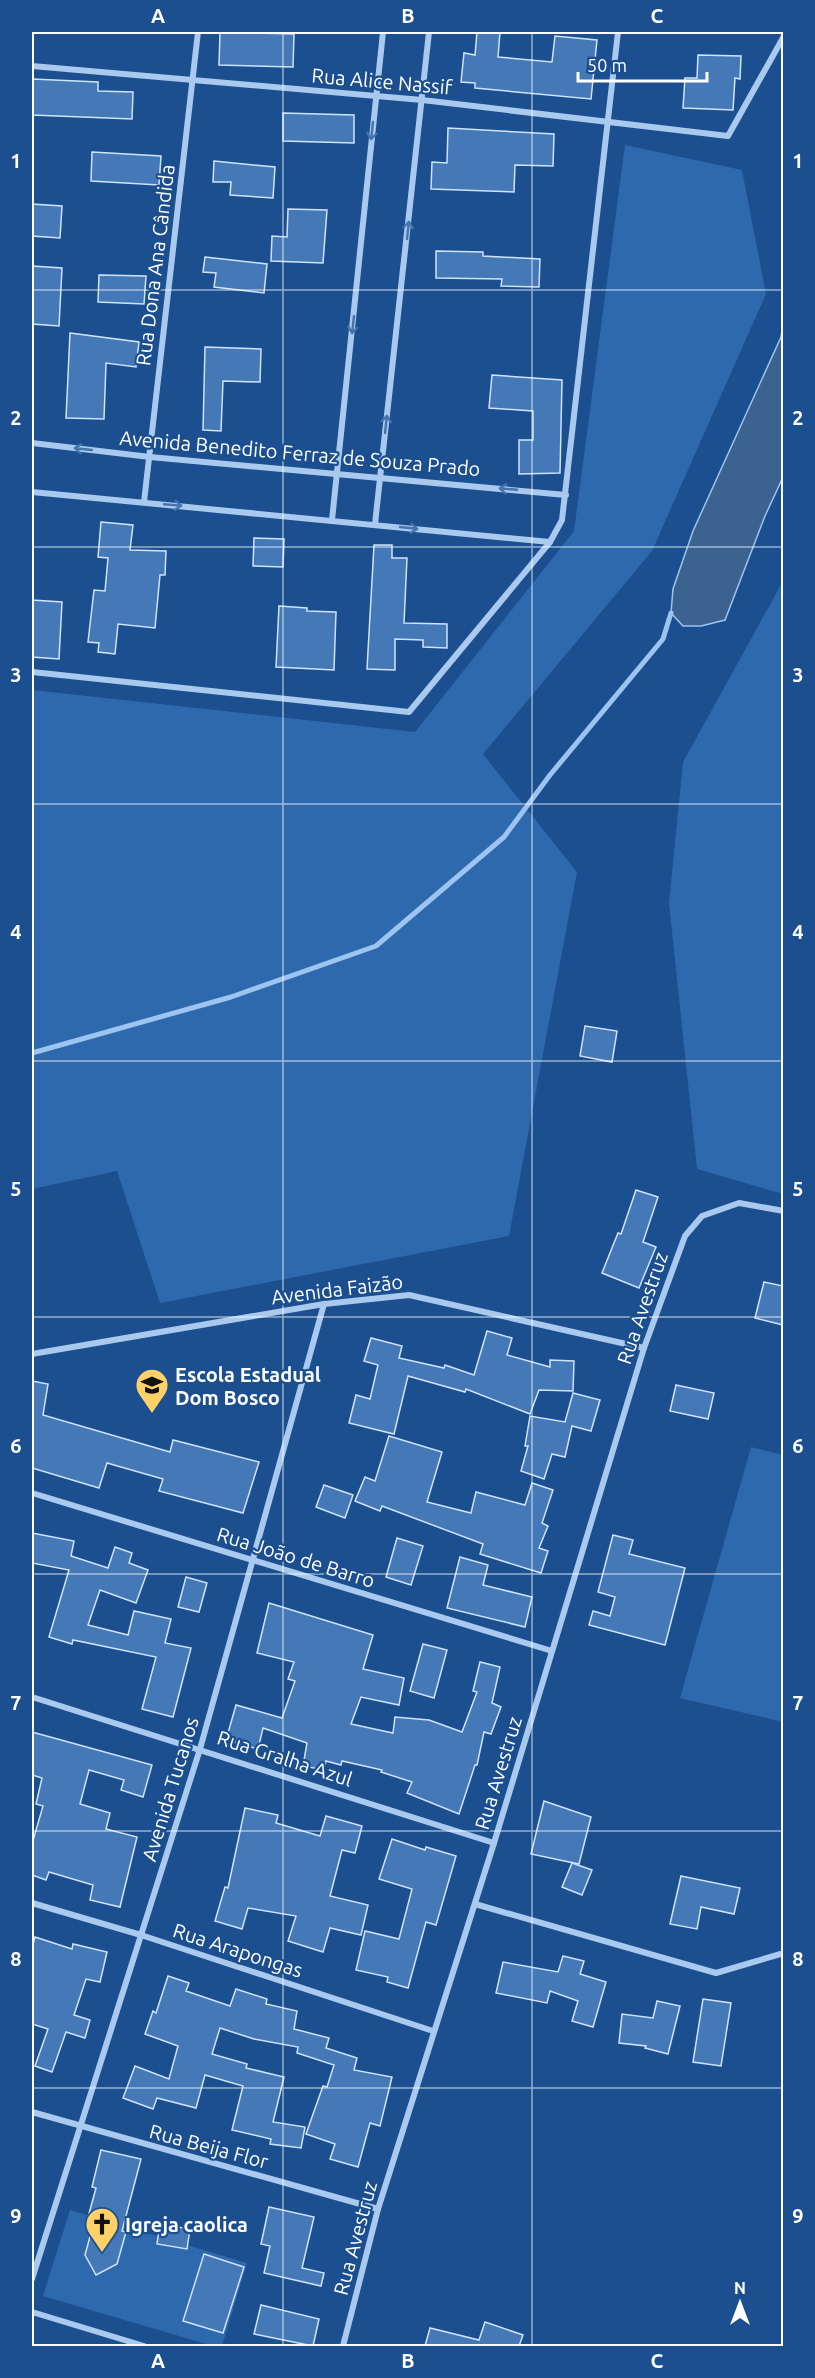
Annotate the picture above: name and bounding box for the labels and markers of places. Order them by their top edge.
place label: Escola Estadual Dom Bosco [175,1363,321,1409]
school or university icon: Escola Estadual Dom Bosco [134,1367,170,1414]
church icon: Igreja caolica [84,2206,120,2253]
place label: Igreja caolica [125,2213,248,2236]

